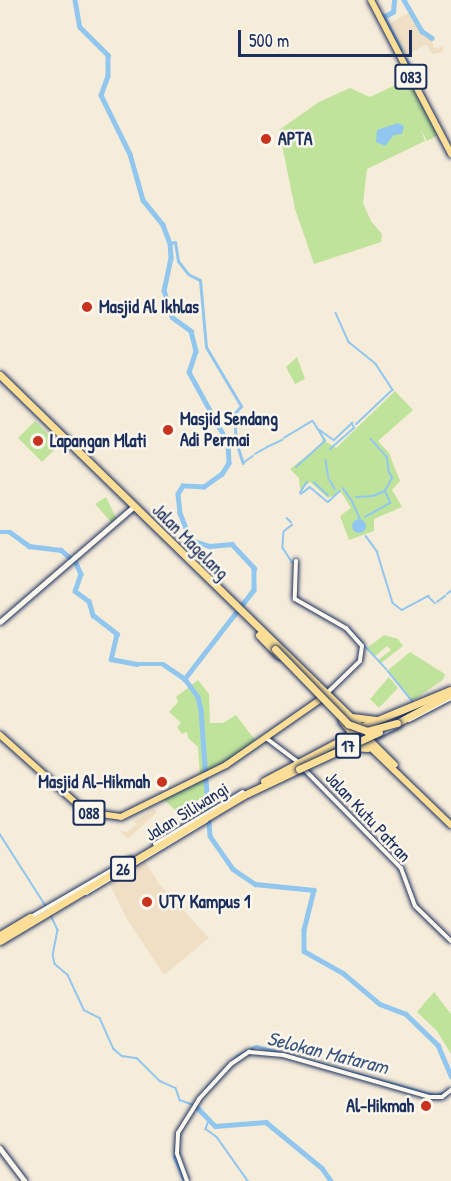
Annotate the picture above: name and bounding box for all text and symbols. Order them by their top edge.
scale bar [241,18,415,56]
text: 500 m [249,28,289,53]
road number: 083 [393,64,429,90]
place label: APTA [278,128,313,150]
marker: APTA [259,132,273,146]
place label: Masjid Al Ikhlas [99,296,199,318]
marker: Masjid Al Ikhlas [80,300,94,314]
place label: Masjid Sendang Adi Permai [180,409,278,452]
marker: Masjid Sendang Adi Permai [161,423,175,437]
place label: Lapangan Mlati [50,430,147,452]
marker: Lapangan Mlati [31,434,45,448]
street label: Jalan Magelang [147,499,233,585]
road number: 17 [334,733,362,759]
street label: Jalan Kutu Patran [321,767,415,867]
place label: Masjid Al-Hikmah [38,771,150,793]
marker: Masjid Al-Hikmah [155,775,169,789]
street label: Jalan Siliwangi [141,778,233,846]
road number: 088 [71,800,107,826]
road number: 26 [110,856,136,882]
place label: UTY Kampus 1 [159,891,251,913]
marker: UTY Kampus 1 [140,895,154,909]
water label: Selokan Mataram [265,1025,391,1079]
place label: Al-Hikmah [346,1095,414,1117]
marker: Al-Hikmah [419,1099,433,1113]

